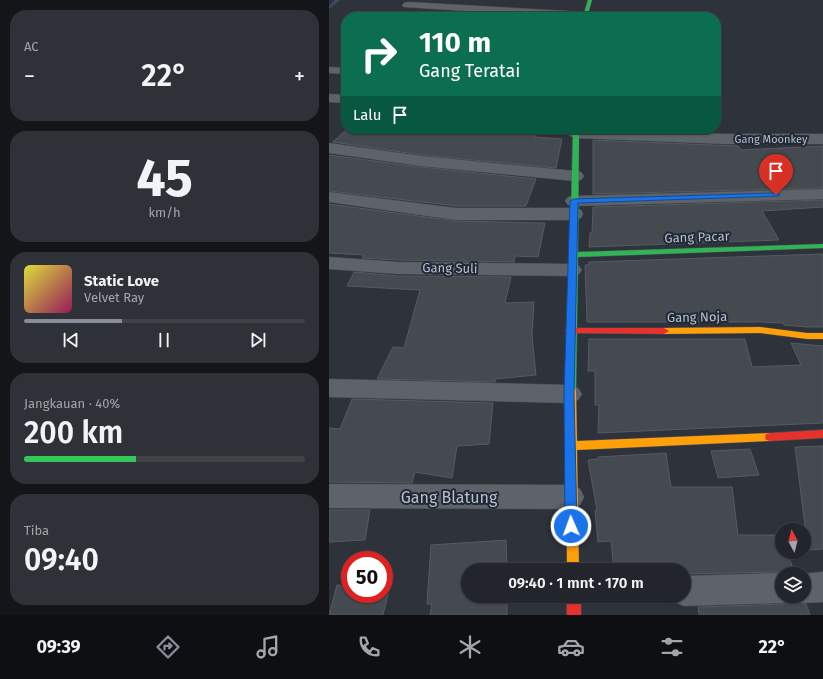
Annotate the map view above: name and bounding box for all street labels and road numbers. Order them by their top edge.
street label: Gang Moonkey [735,133,808,146]
street label: Gang Pacar [664,228,730,246]
street label: Gang Suli [422,260,478,276]
street label: Gang Noja [667,309,727,325]
street label: Gang Blatung [401,488,498,507]

